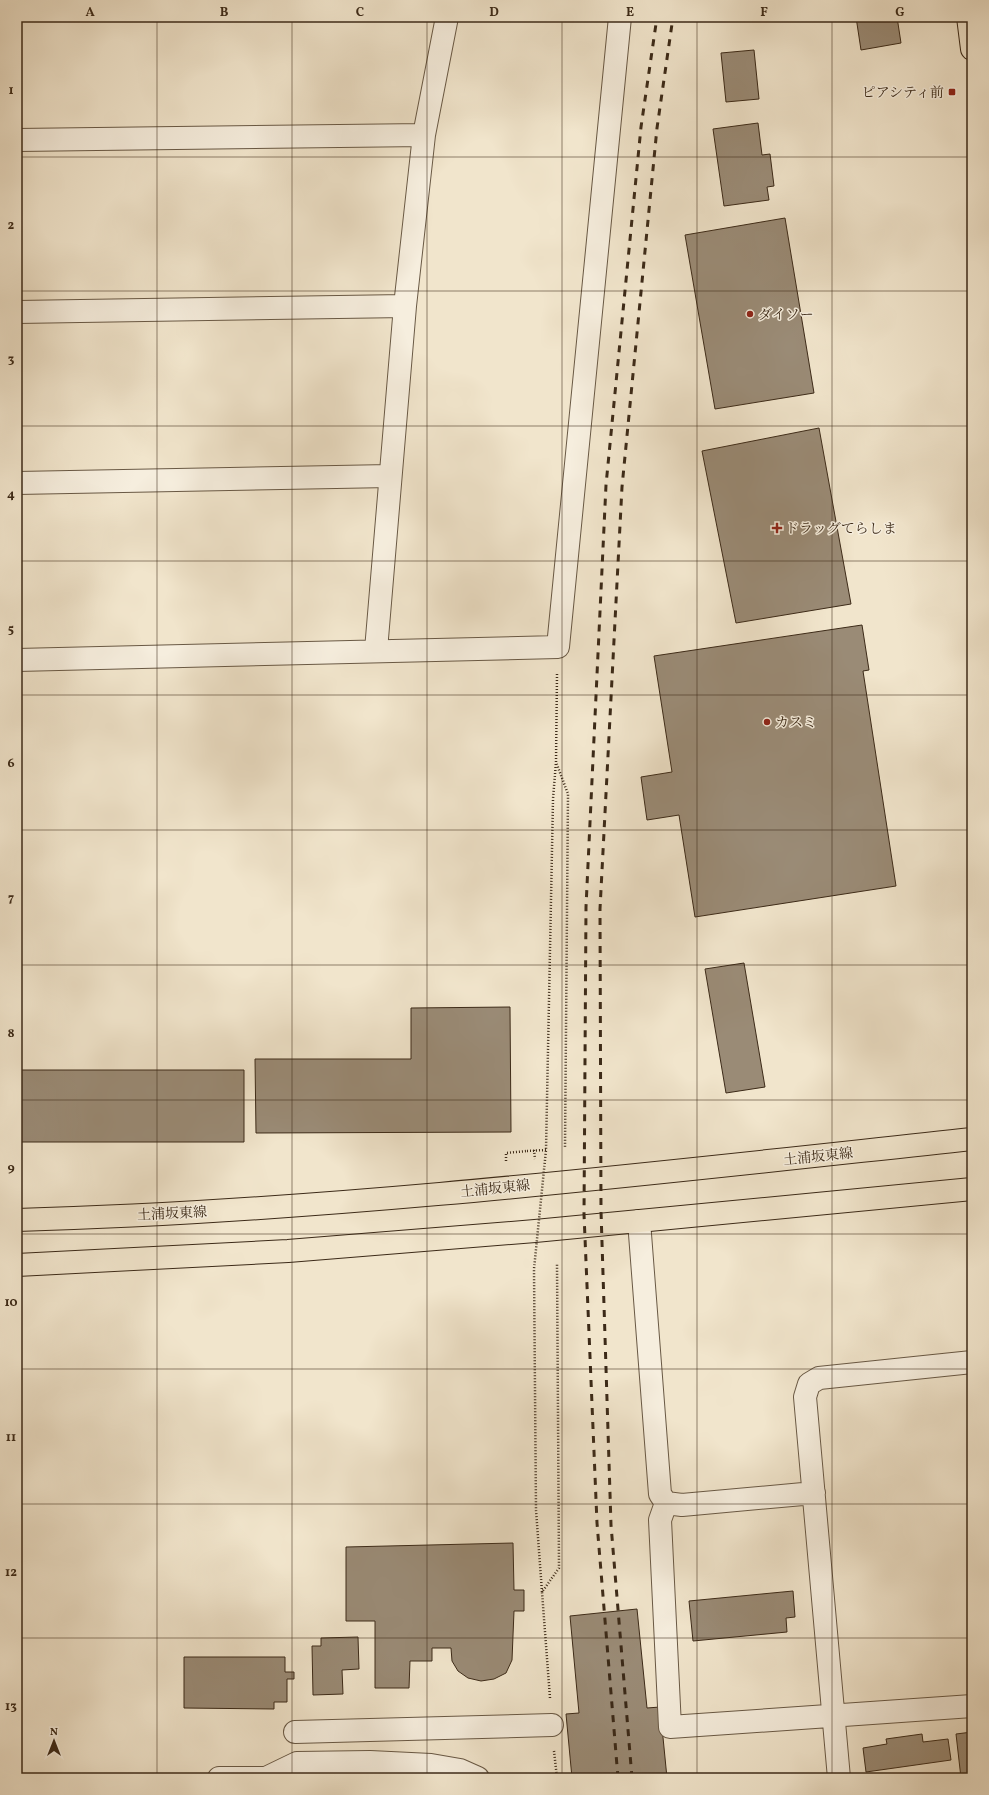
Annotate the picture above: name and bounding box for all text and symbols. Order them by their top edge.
text: A [85,4,95,22]
text: B [220,4,229,22]
text: C [356,4,364,22]
text: D [489,4,499,22]
text: E [626,4,634,22]
text: F [760,4,768,22]
text: G [895,4,905,22]
text: 1 [8,82,14,100]
place label: ピアシティ前 [862,84,944,103]
marker: ピアシティ前 [947,87,957,97]
text: 2 [8,217,15,235]
place label: ダイソー [758,306,814,325]
marker: ダイソー [745,309,755,319]
text: 3 [8,351,15,369]
text: 4 [7,486,15,504]
place label: ドラッグてらしま [785,520,897,539]
marker: ドラッグてらしま [772,523,782,533]
text: 5 [8,621,14,639]
place label: カスミ [775,714,817,733]
marker: カスミ [762,717,772,727]
text: 6 [7,755,15,773]
text: 7 [8,890,14,908]
text: 8 [7,1025,15,1043]
street label: 土浦坂東線 [782,1144,854,1171]
text: 9 [7,1159,15,1177]
street label: 土浦坂東線 [459,1176,531,1203]
street label: 土浦坂東線 [137,1203,208,1226]
text: 10 [4,1294,18,1312]
text: 11 [6,1429,16,1447]
text: 12 [5,1564,17,1582]
text: 13 [5,1698,17,1716]
north arrow [34,1721,74,1761]
text: N [50,1725,58,1740]

